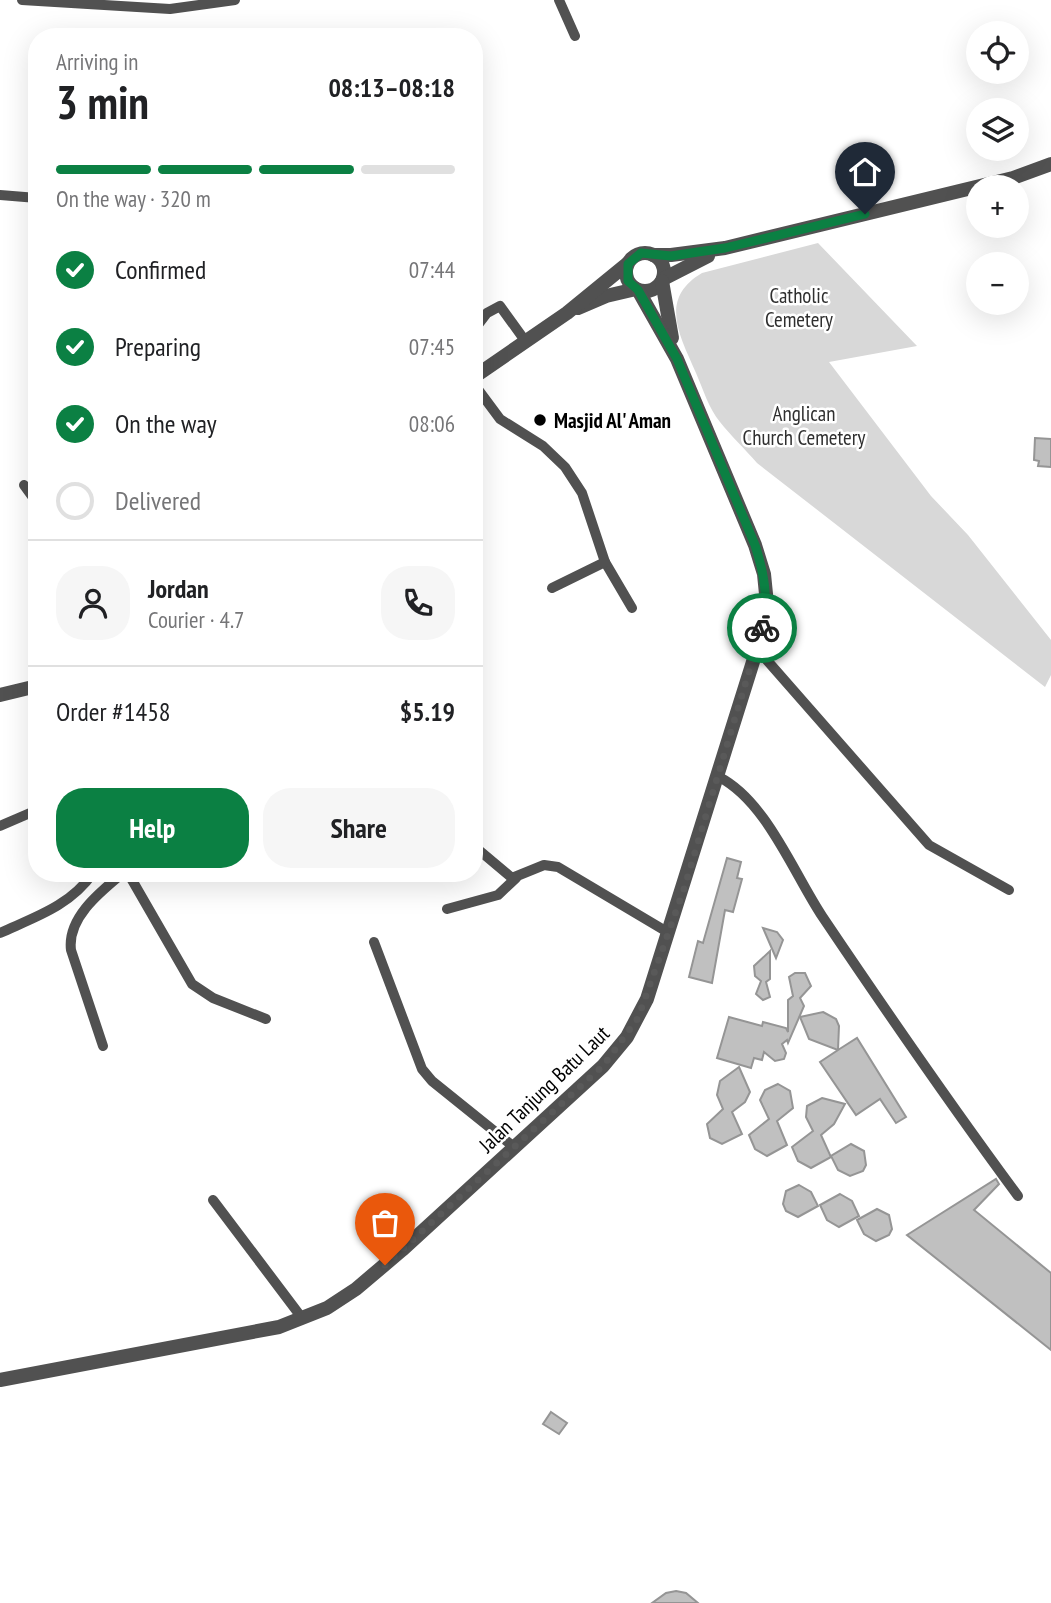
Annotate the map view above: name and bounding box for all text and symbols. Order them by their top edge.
map controls [966,21,1029,315]
button: locate [966,21,1029,84]
text: Arriving in [56,47,138,76]
text: 08:13–08:18 [328,71,455,104]
text: 3 min [56,72,149,132]
button: layers [966,98,1029,161]
pin [835,142,895,214]
icon: home [846,153,884,191]
button: + [966,175,1029,238]
text: On the way · 320 m [56,184,211,213]
icon: check [56,251,94,289]
button: − [966,252,1029,315]
text: Confirmed [115,253,206,286]
text: 07:44 [409,255,455,284]
park label: Catholic Cemetery [765,282,833,333]
icon: check [56,328,94,366]
text: Preparing [115,330,201,363]
text: 07:45 [409,332,455,361]
park label: Anglican Church Cemetery [743,400,866,451]
icon: check [56,405,94,443]
text: On the way [115,407,217,440]
place label: Masjid Al' Aman [554,407,671,434]
text: 08:06 [409,409,455,438]
marker: Masjid Al' Aman [532,412,548,428]
text: Delivered [115,484,201,517]
button: person [56,566,130,640]
button: phone [381,566,455,640]
text: Jordan [148,572,209,605]
courier [727,593,797,663]
text: Courier · 4.7 [148,605,244,634]
icon: bike [743,609,781,647]
text: Order #1458 [56,695,171,728]
text: $5.19 [400,695,455,728]
button: Help [56,788,249,868]
button: Share [263,788,455,868]
street label: Jalan Tanjung Batu Laut [472,1020,615,1159]
pin [355,1193,415,1265]
icon: bag [366,1204,404,1242]

